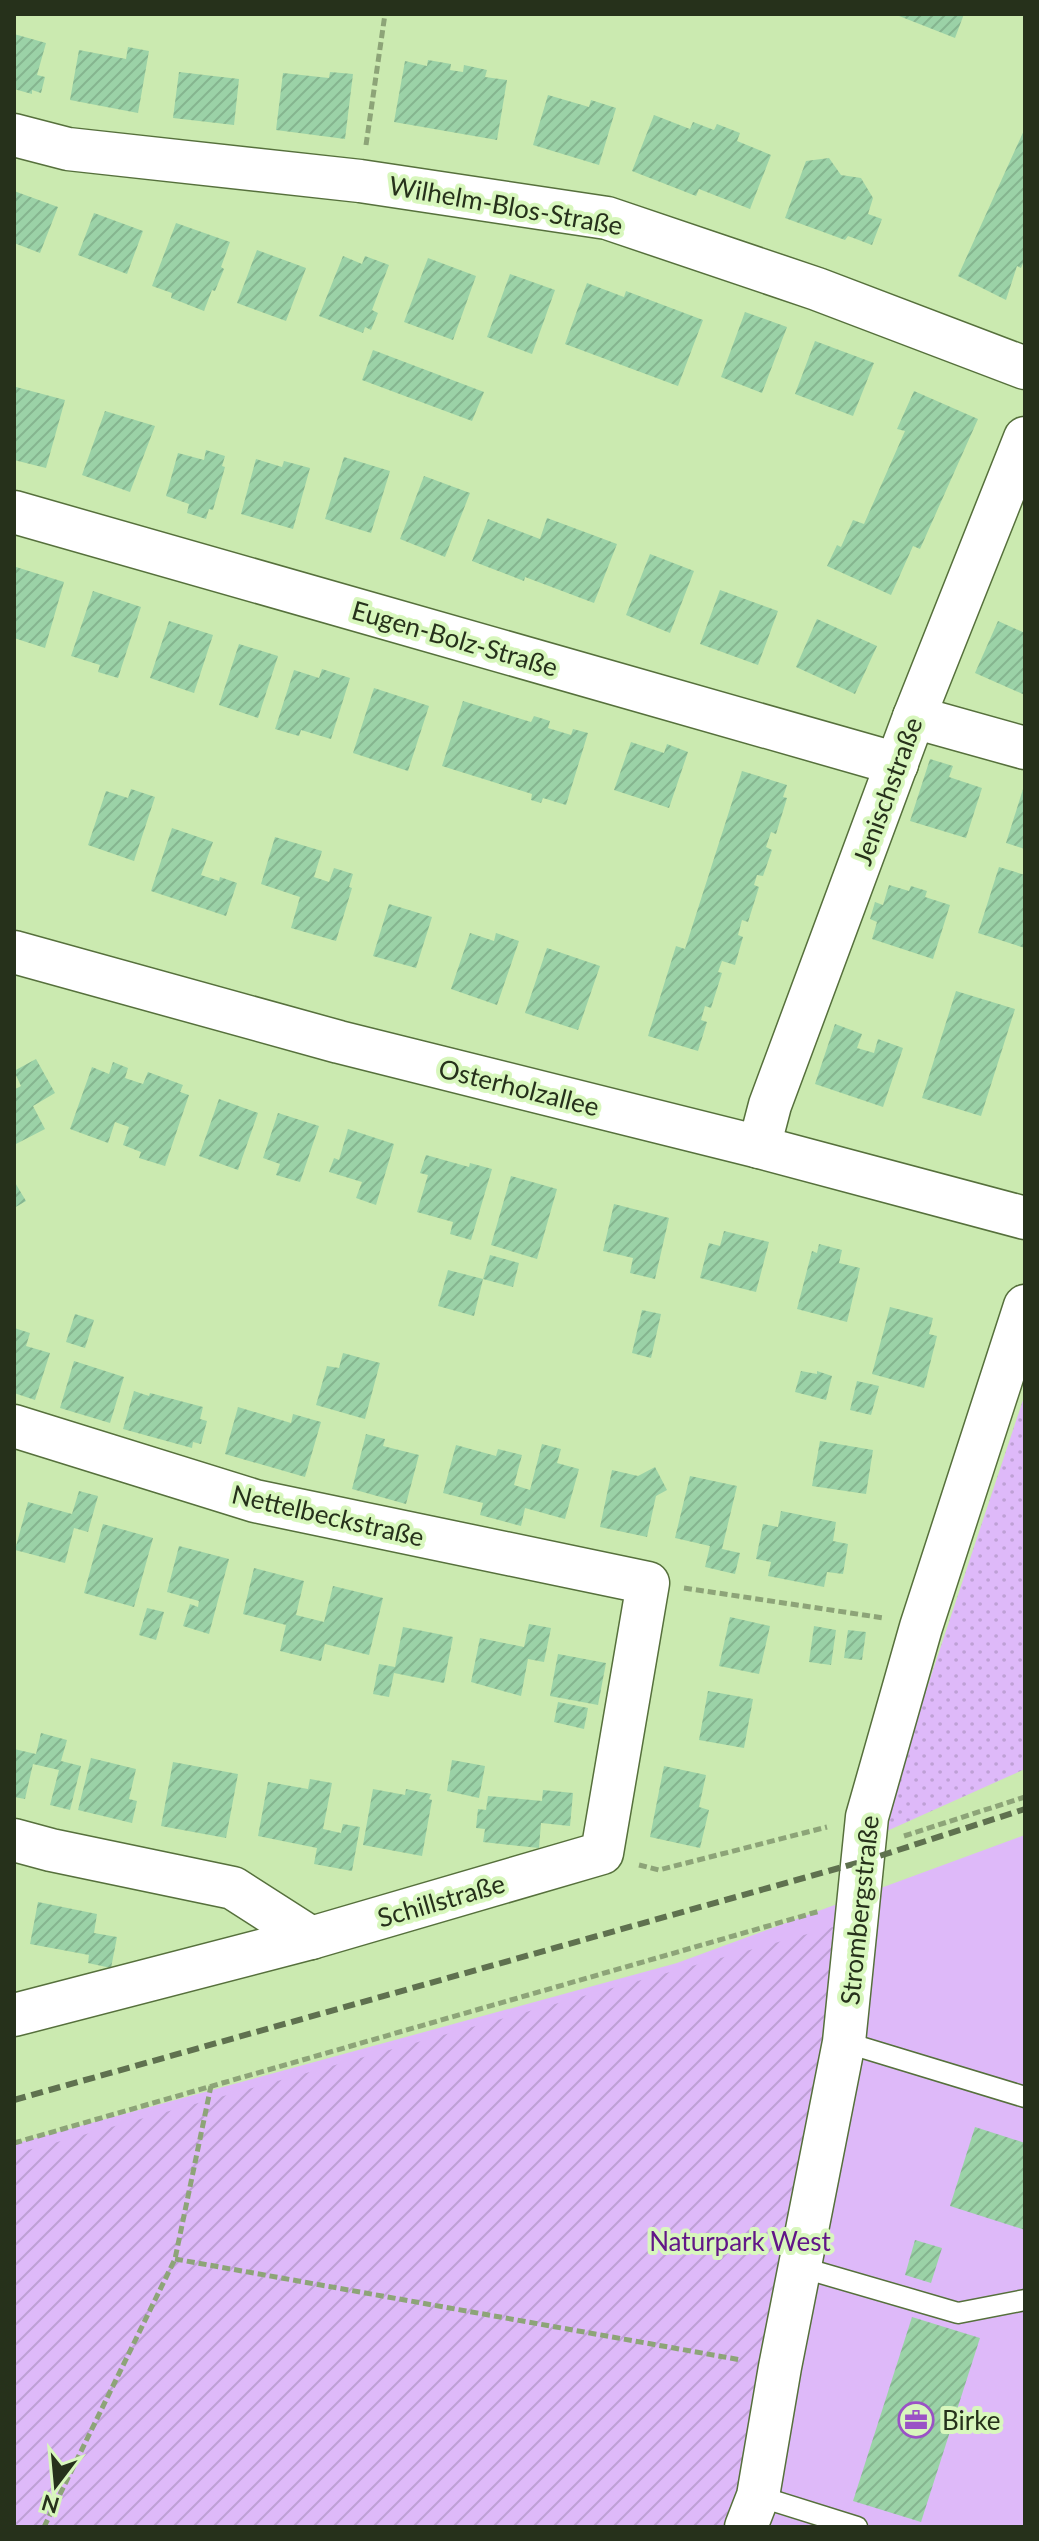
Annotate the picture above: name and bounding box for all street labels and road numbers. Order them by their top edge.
street label: Wilhelm-Blos-Straße [387,169,625,241]
street label: Eugen-Bolz-Straße [348,593,562,683]
street label: Jenischstraße [846,713,928,869]
street label: Osterholzallee [436,1052,602,1122]
street label: Nettelbeckstraße [229,1477,427,1553]
street label: Strombergstraße [833,1814,885,2006]
street label: Schillstraße [374,1867,508,1933]

